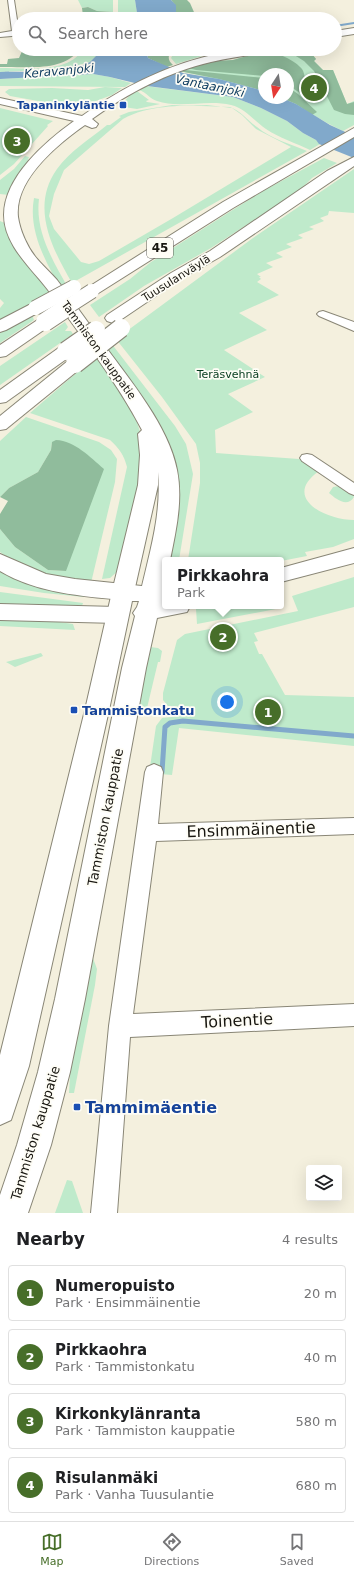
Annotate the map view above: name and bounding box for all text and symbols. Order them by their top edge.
search box [12,12,342,56]
icon: search [26,23,48,45]
text: Search here [58,25,148,43]
water label: Keravanjoki [23,61,95,81]
north arrow [258,68,294,104]
water label: Vantaanjoki [174,72,247,100]
pin: 4 [301,73,327,103]
place label: Tapaninkyläntie [17,99,115,112]
marker: Tapaninkyläntie [118,100,128,110]
pin: 3 [4,126,30,156]
road number: 45 [147,238,173,258]
street label: Tuusulanväylä [139,252,213,305]
street label: Tammiston kauppatie [58,298,139,402]
park label: Teräsvehnä [196,368,259,381]
popup [162,557,284,609]
text: Pirkkaohra [177,567,269,585]
text: Park [177,585,205,600]
pin: 2 [210,622,236,652]
your location [217,692,237,712]
pin: 1 [255,697,281,727]
place label: Tammistonkatu [82,703,195,718]
marker: Tammistonkatu [69,705,79,715]
street label: Tammiston kauppatie [85,747,126,888]
street label: Ensimmäinentie [186,818,316,841]
street label: Toinentie [200,1009,273,1032]
street label: Tammiston kauppatie [8,1064,63,1203]
place label: Tammimäentie [85,1098,217,1117]
marker: Tammimäentie [72,1102,82,1112]
map controls [306,1165,342,1201]
button: layers [306,1165,342,1201]
text: Nearby [16,1229,85,1249]
text: 4 results [282,1232,338,1247]
text: Numeropuisto [55,1277,175,1295]
text: 1 [25,1286,35,1301]
text: 20 m [304,1286,337,1301]
text: Park · Ensimmäinentie [55,1295,200,1310]
text: Pirkkaohra [55,1341,147,1359]
text: 2 [25,1350,35,1365]
text: 40 m [304,1350,337,1365]
text: Park · Tammistonkatu [55,1359,195,1374]
text: Kirkonkylänranta [55,1405,201,1423]
text: 3 [25,1414,35,1429]
text: 580 m [295,1414,337,1429]
text: Park · Tammiston kauppatie [55,1423,235,1438]
text: Risulanmäki [55,1469,158,1487]
text: 4 [25,1478,35,1493]
text: 680 m [295,1478,337,1493]
text: Park · Vanha Tuusulantie [55,1487,214,1502]
tab: Map [40,1531,63,1568]
tab: Directions [144,1531,199,1568]
tab: Saved [280,1531,314,1568]

